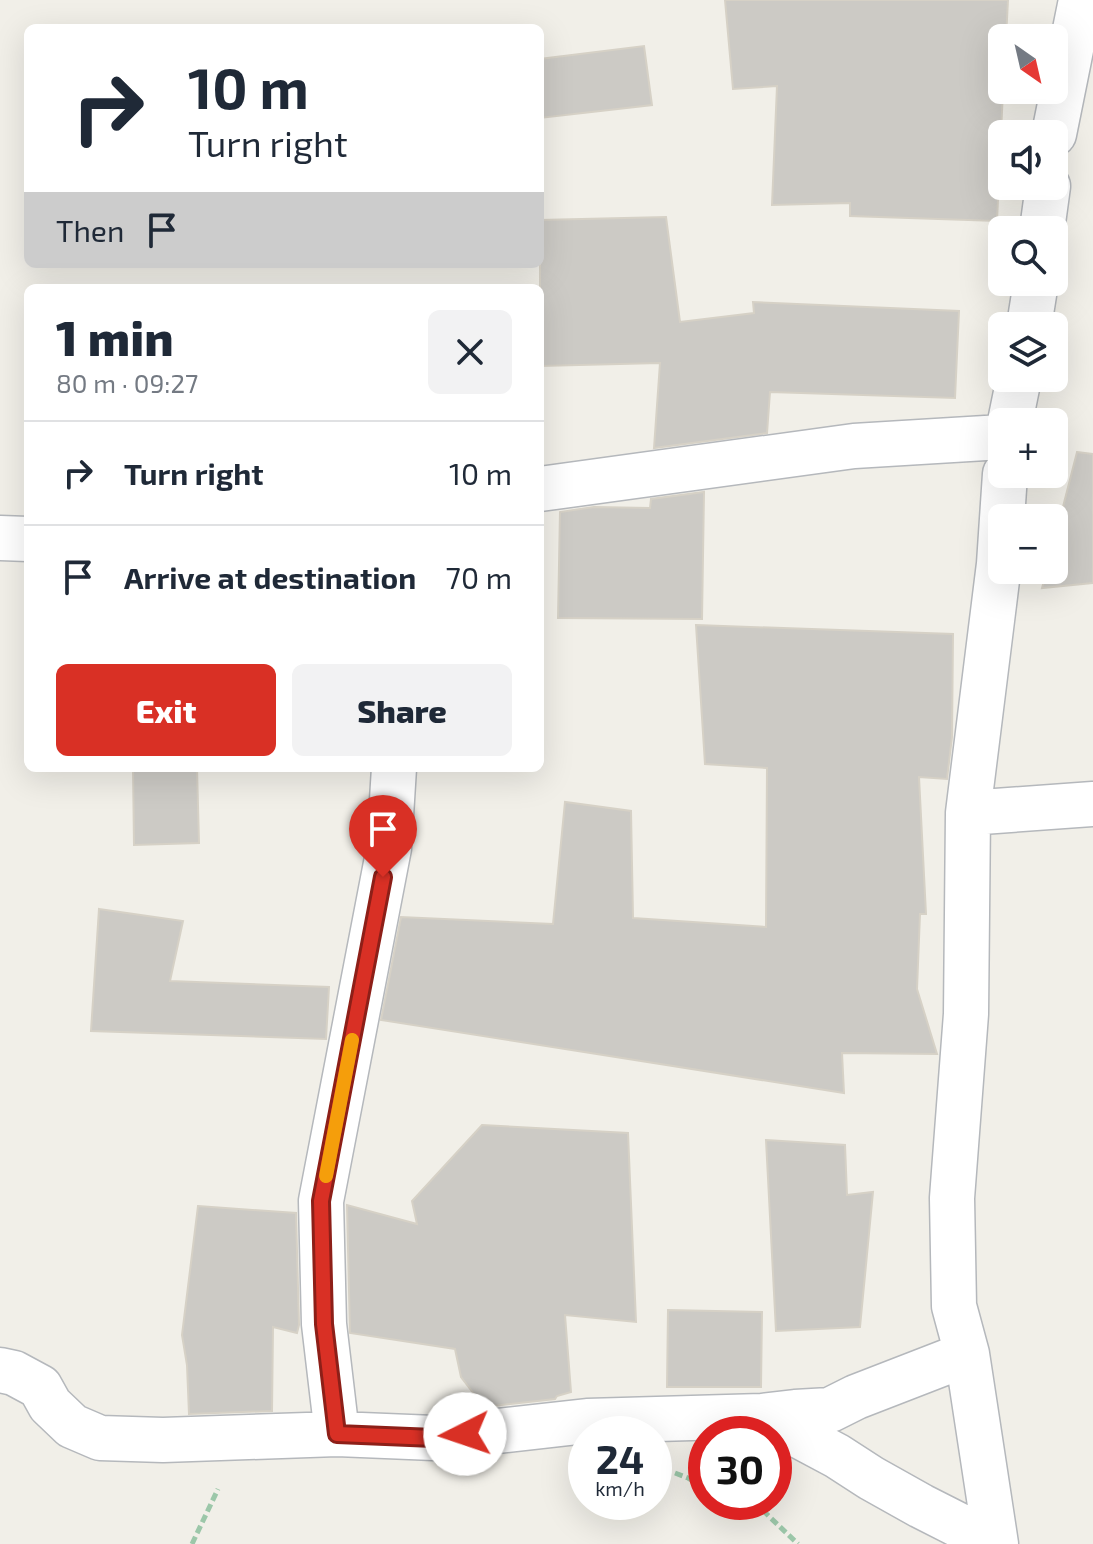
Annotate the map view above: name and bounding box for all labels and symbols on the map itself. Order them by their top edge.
north arrow [988,24,1068,104]
pin [349,795,417,877]
position arrow [423,1392,507,1476]
speed limit sign: 30 [688,1416,792,1520]

